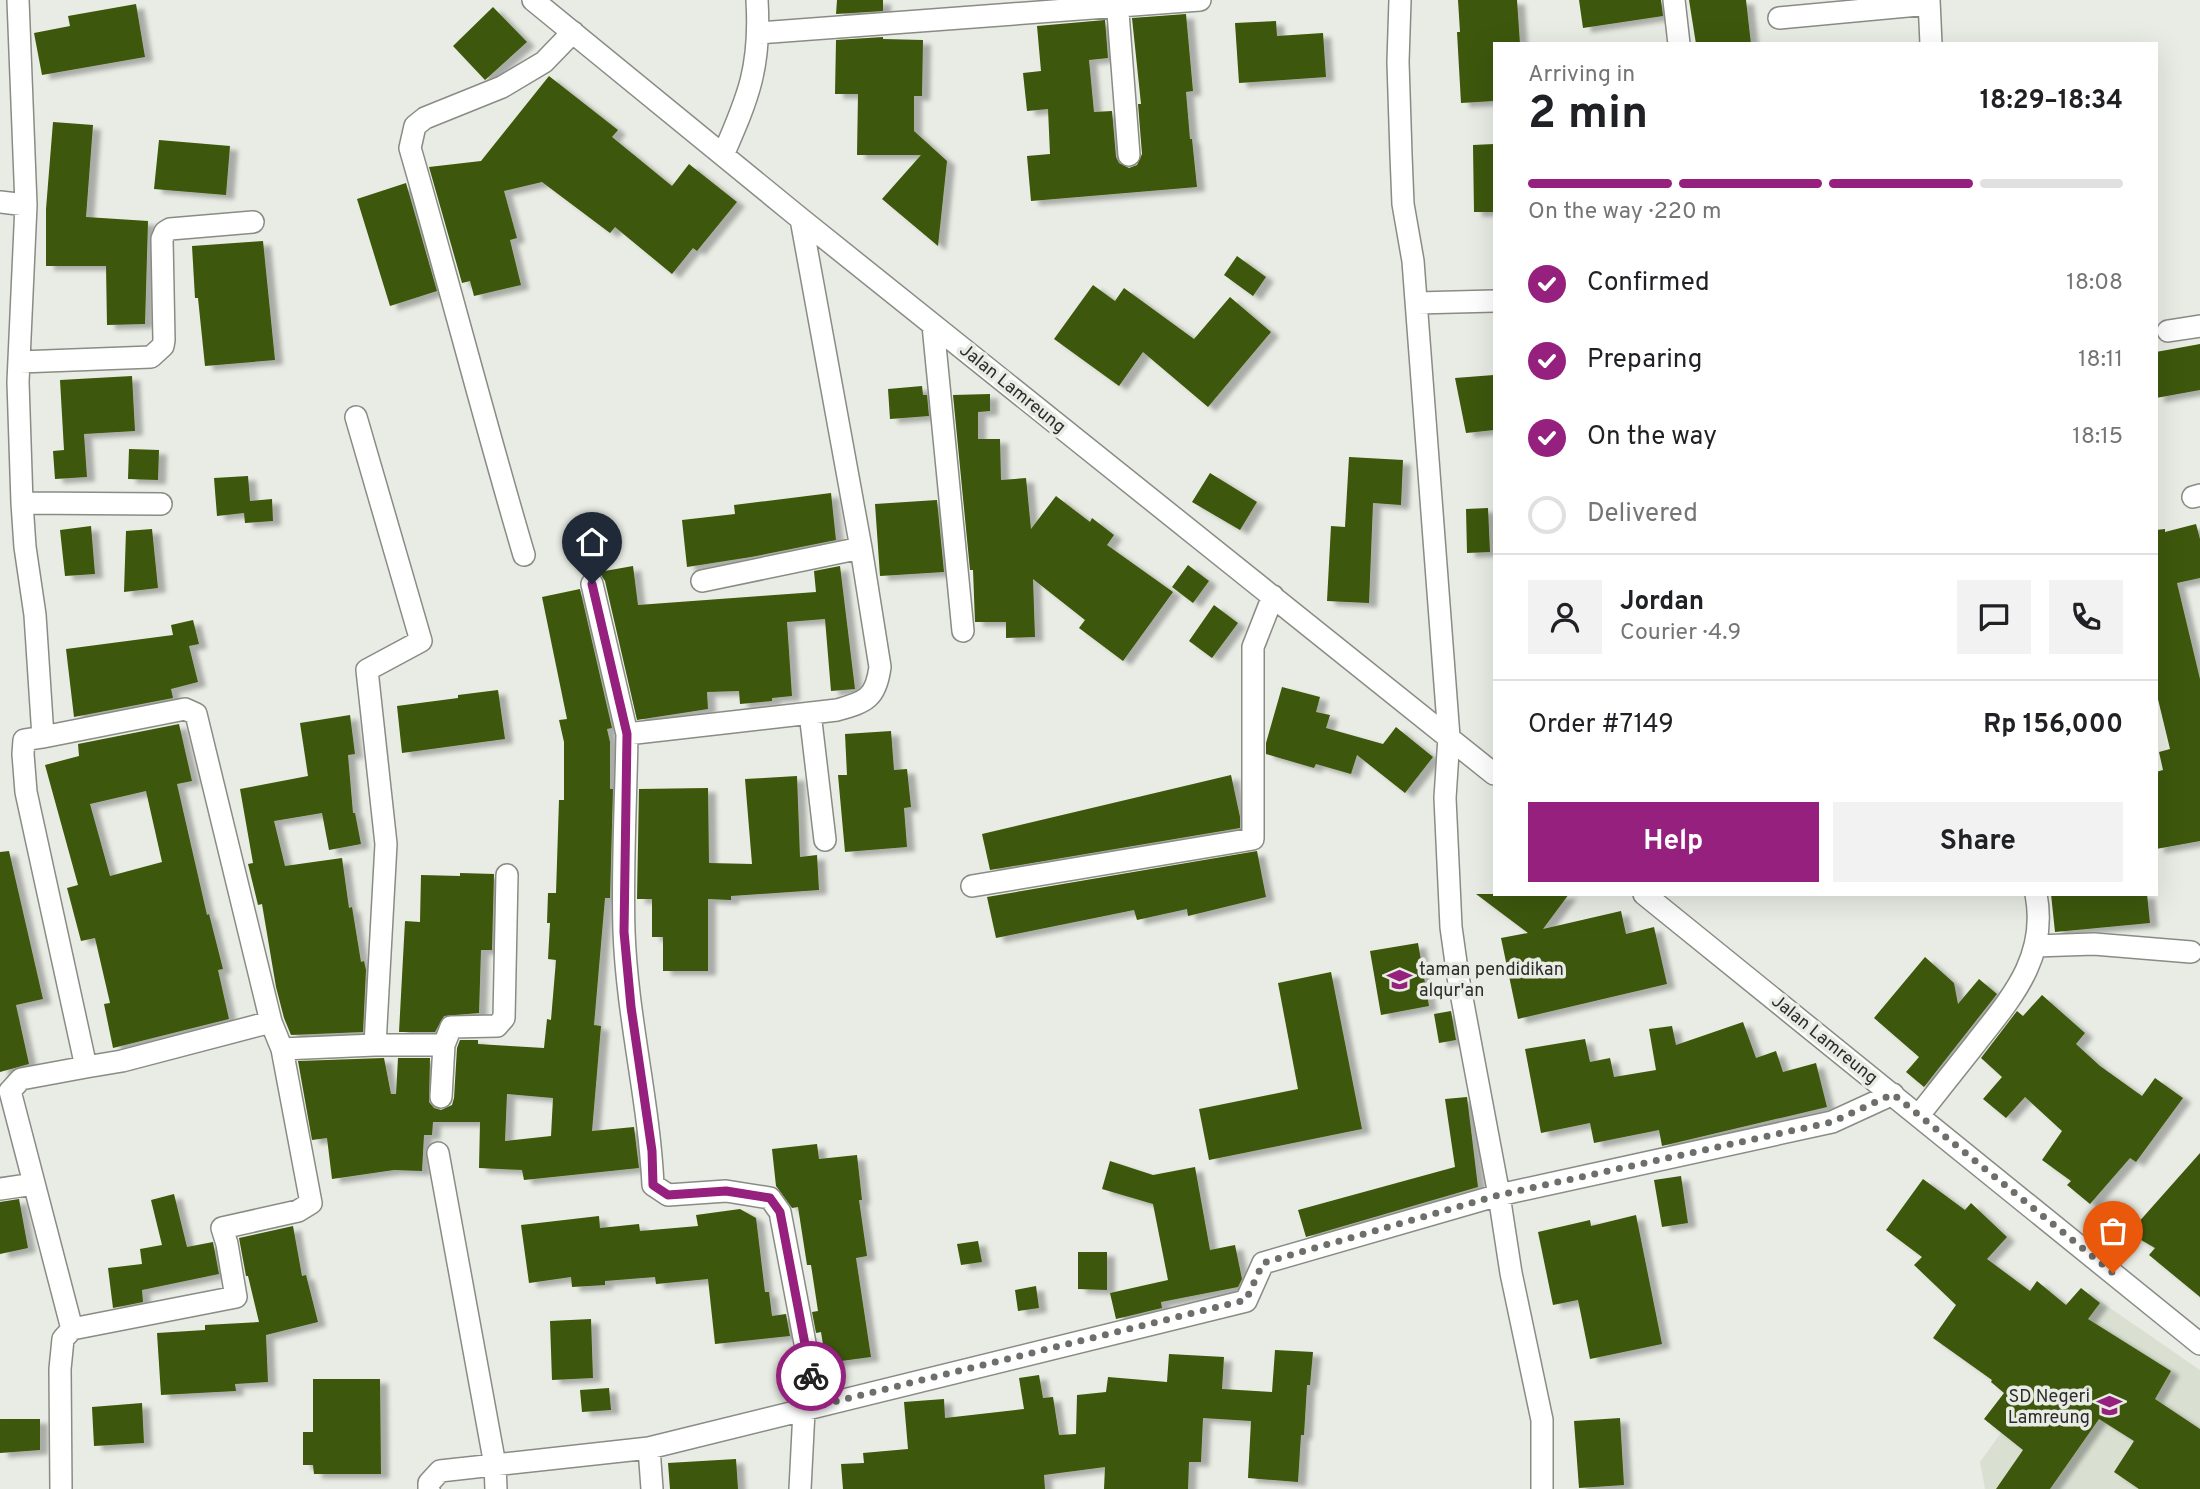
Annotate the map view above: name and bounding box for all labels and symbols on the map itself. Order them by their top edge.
street label: Jalan Lamreung [954,339,1070,439]
pin [562,512,622,584]
place label: taman pendidikan alqur'an [1419,959,1564,1003]
school or university icon: taman pendidikan alqur'an [1385,965,1413,993]
street label: Jalan Lamreung [1766,990,1882,1090]
pin [2083,1201,2143,1273]
courier [776,1341,846,1411]
place label: SD Negeri Lamreung [2008,1386,2090,1430]
school or university icon: SD Negeri Lamreung [2096,1392,2124,1420]

